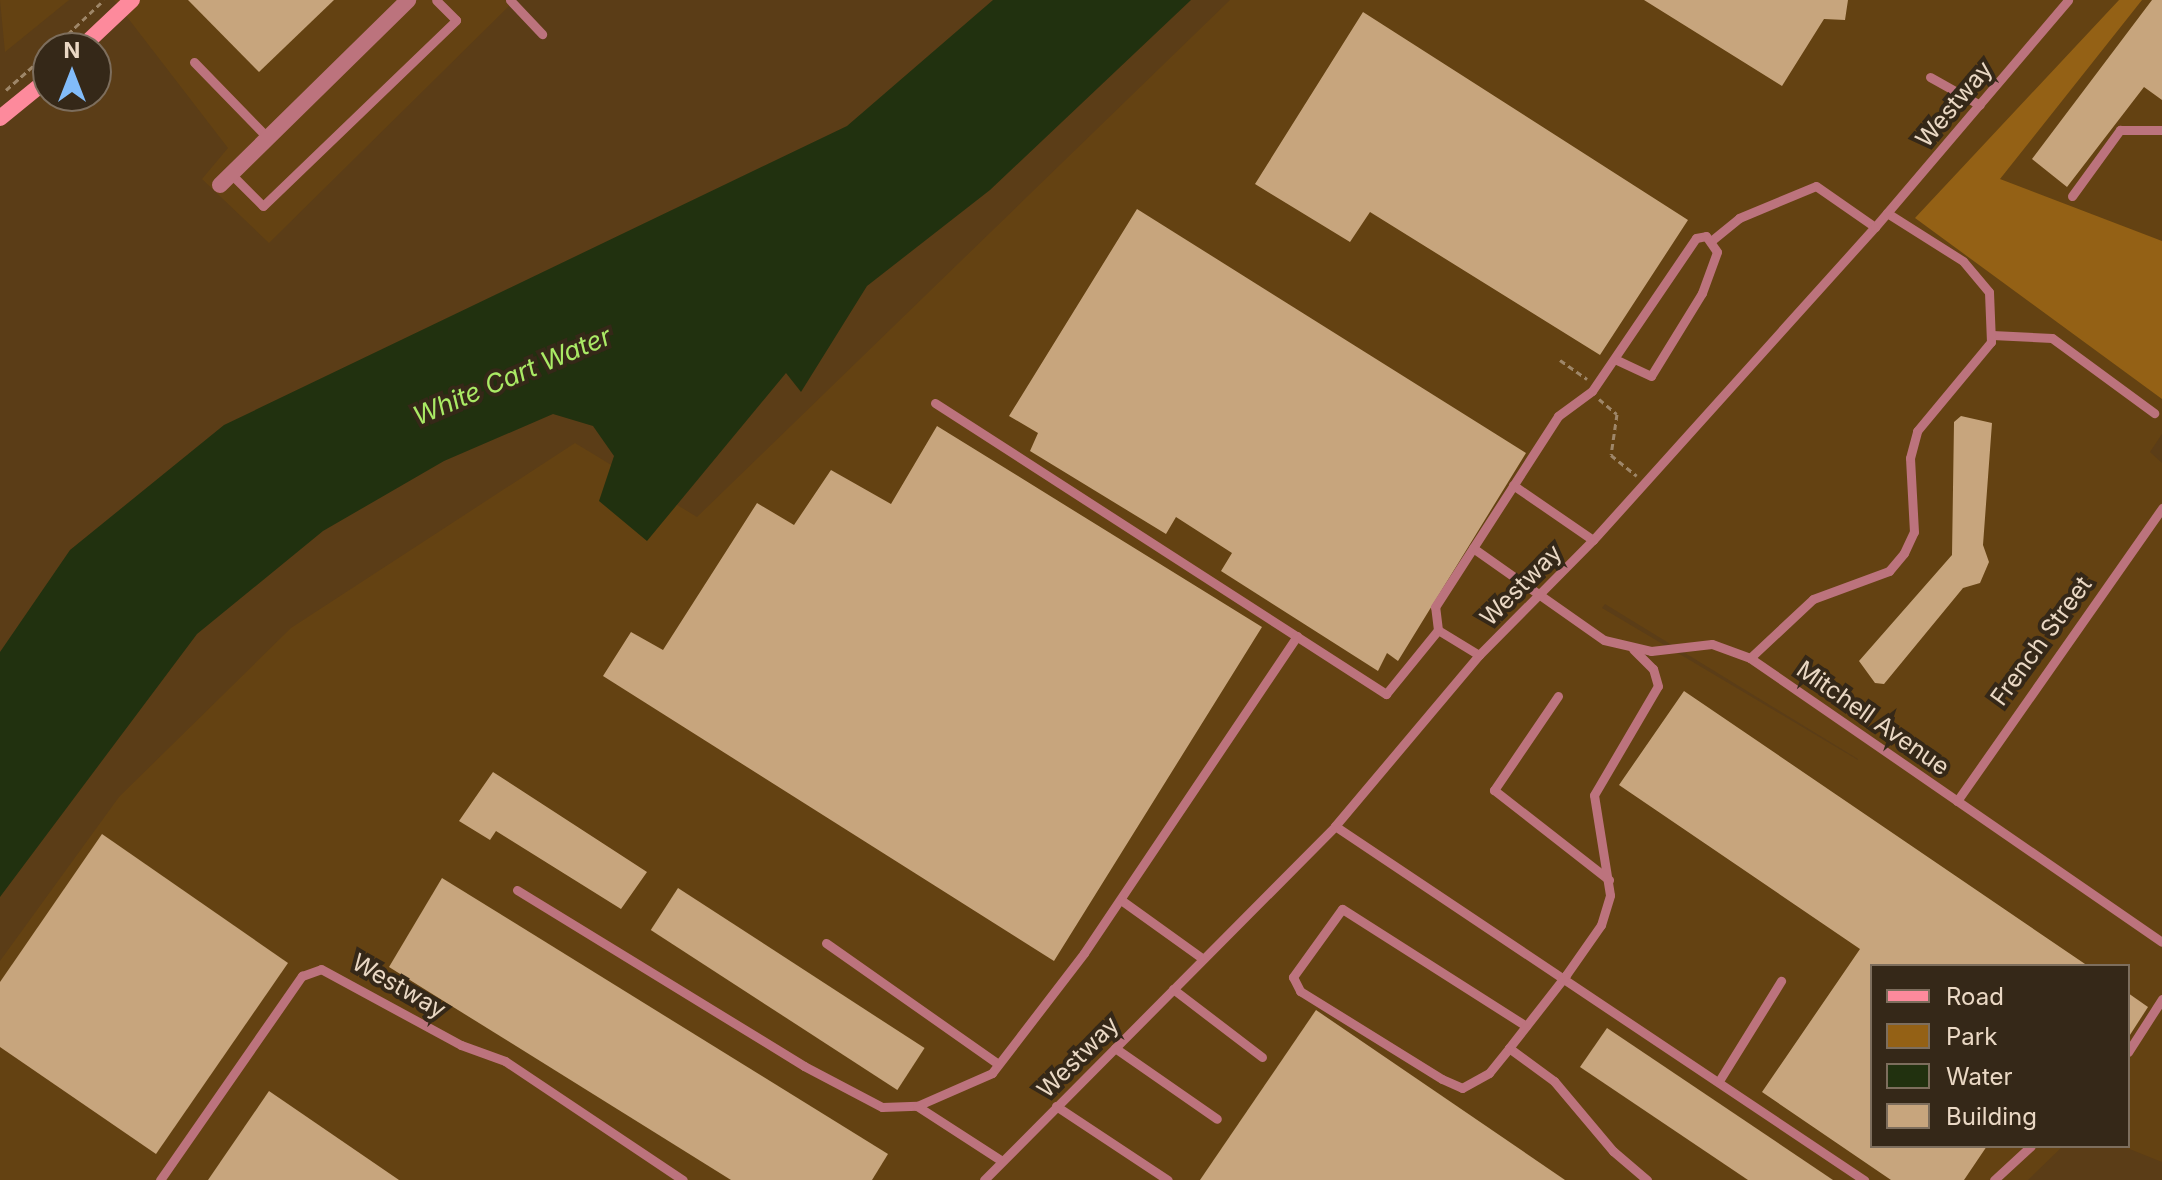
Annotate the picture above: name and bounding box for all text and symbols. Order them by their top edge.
north arrow [32,32,112,112]
text: N [64,37,80,63]
street label: Westway [1910,55,1998,153]
water label: White Cart Water [408,320,616,432]
street label: Westway [1474,538,1568,632]
street label: French Street [1984,571,2098,711]
street label: Mitchell Avenue [1791,655,1955,781]
street label: Westway [347,948,451,1024]
legend [1870,964,2130,1148]
text: Road [1946,982,2004,1011]
street label: Westway [1031,1010,1125,1104]
text: Park [1946,1022,1997,1051]
text: Water [1946,1062,2013,1091]
text: Building [1946,1102,2037,1131]

